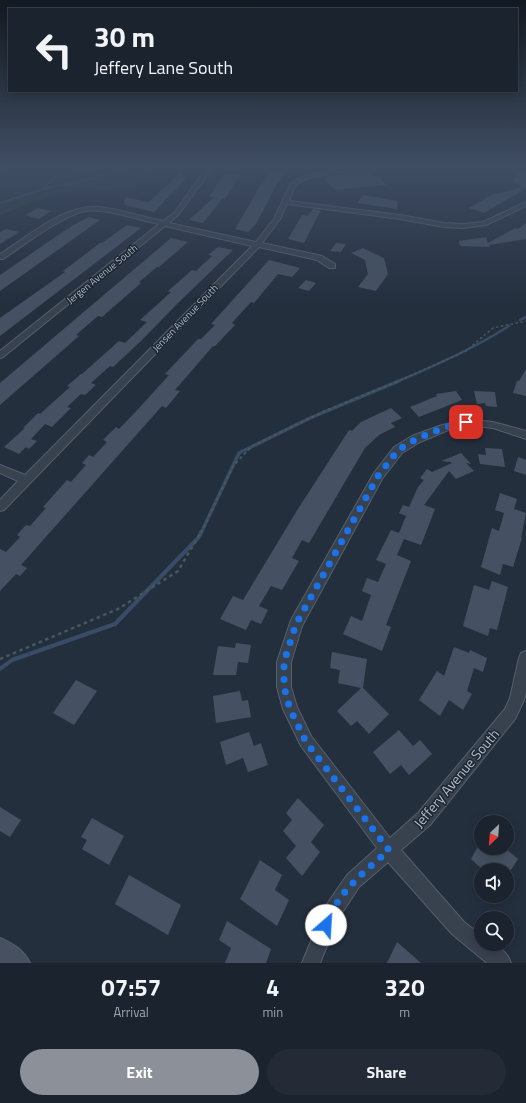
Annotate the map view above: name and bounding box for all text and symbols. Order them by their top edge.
text: 30 m [94,15,155,58]
icon: left [28,24,80,76]
text: Jeffery Lane South [94,54,233,81]
street label: Jergen Avenue South [63,241,141,307]
street label: Jensen Avenue South [149,281,221,355]
pin [449,405,483,439]
icon: arrive [455,411,477,433]
street label: Jeffery Avenue South [408,724,504,832]
north arrow [474,815,514,855]
map controls [474,815,514,951]
button: sound [474,863,514,903]
position arrow [305,904,347,946]
button: search [474,911,514,951]
text: 07:57 [101,969,161,1005]
text: 4 [266,969,280,1005]
text: 320 [384,969,425,1005]
text: Arrival [114,1002,149,1022]
text: min [262,1002,283,1022]
text: m [399,1002,410,1022]
button: Exit [20,1049,259,1095]
button: Share [267,1049,506,1095]

